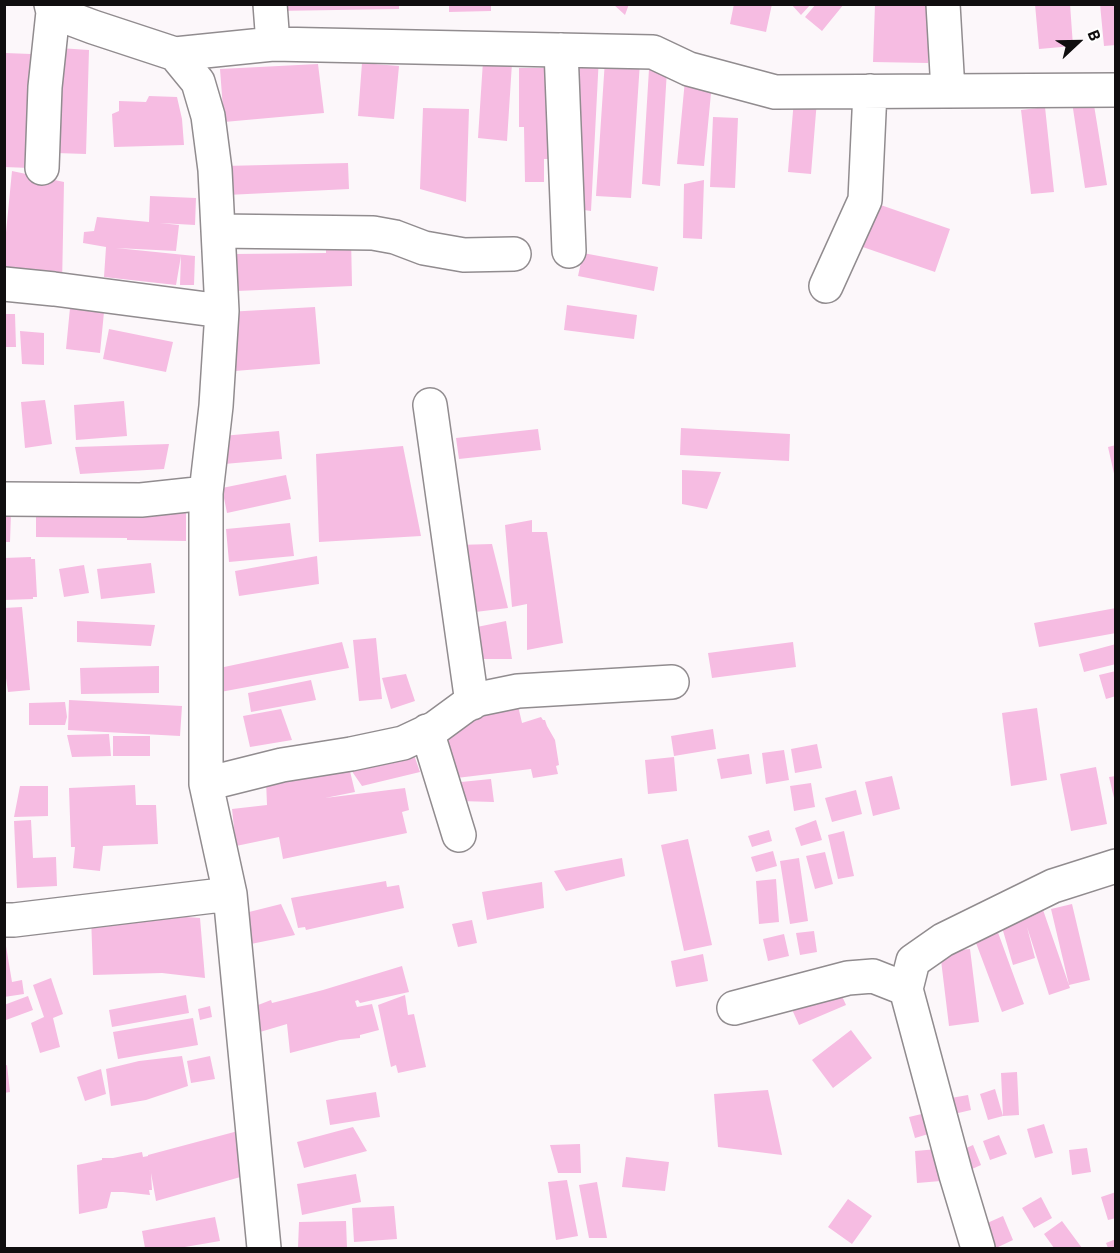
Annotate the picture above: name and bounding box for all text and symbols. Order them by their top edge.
north arrow [1048,12,1108,72]
text: B [1084,27,1106,43]

